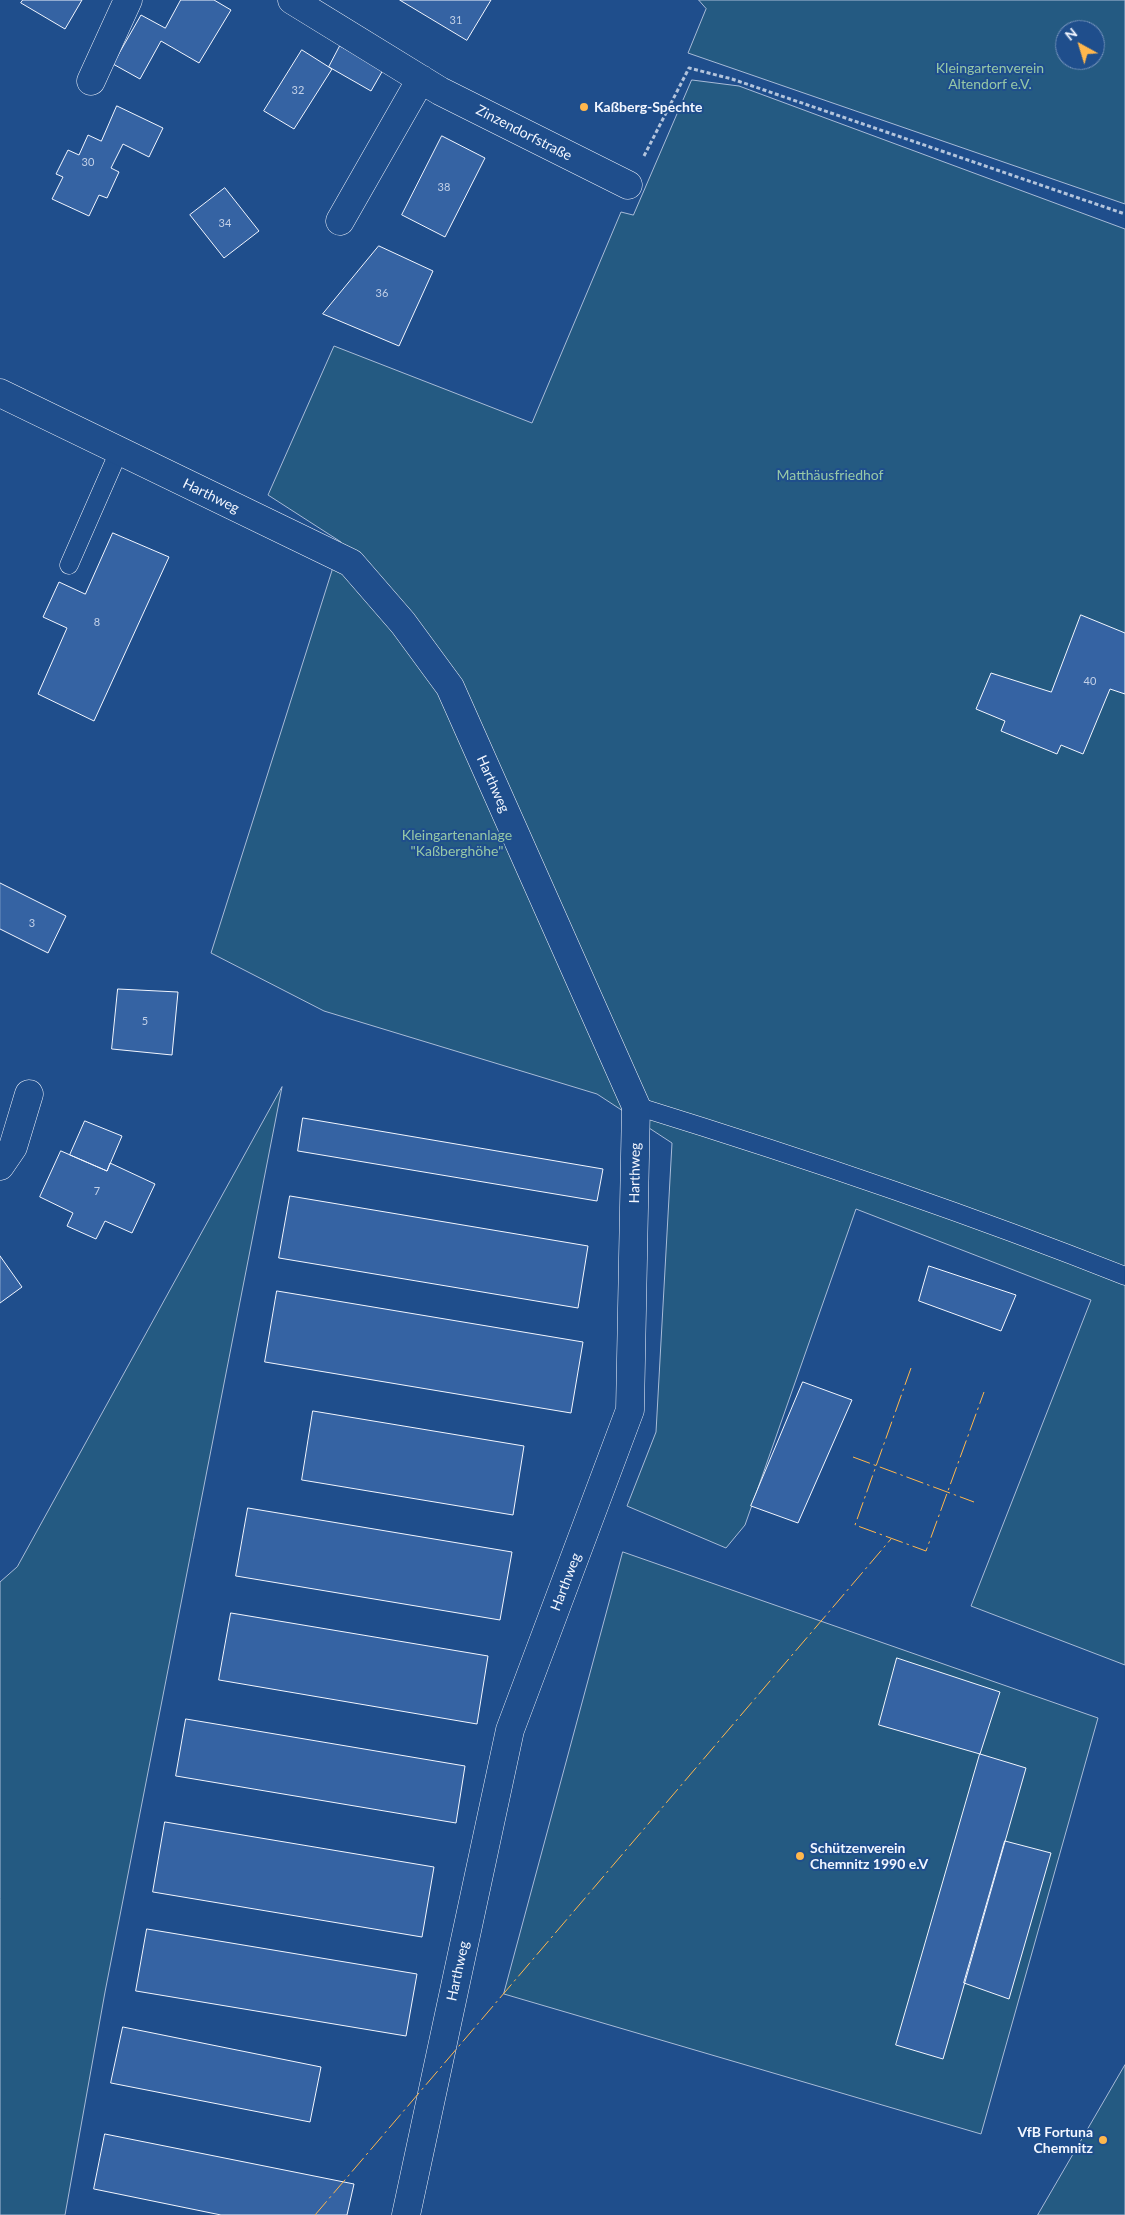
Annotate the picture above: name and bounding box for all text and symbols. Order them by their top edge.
house number: 31 [450,13,462,27]
north arrow [1055,20,1105,70]
text: N [1061,24,1080,44]
park label: Kleingartenverein Altendorf e.V. [936,60,1044,92]
house number: 32 [292,83,304,97]
place label: Kaßberg-Spechte [594,99,702,115]
marker: Kaßberg-Spechte [578,101,590,113]
street label: Zinzendorfstraße [473,102,575,164]
house number: 30 [82,155,94,169]
house number: 38 [438,180,450,194]
house number: 34 [219,216,231,230]
house number: 36 [376,286,388,300]
park label: Matthäusfriedhof [777,467,883,483]
street label: Harthweg [180,475,242,517]
house number: 8 [94,615,100,629]
house number: 40 [1084,674,1096,688]
street label: Harthweg [473,753,513,815]
park label: Kleingartenanlage "Kaßberghöhe" [402,827,512,860]
house number: 3 [29,916,35,930]
house number: 5 [142,1014,148,1028]
street label: Harthweg [626,1142,644,1204]
house number: 7 [94,1184,100,1198]
street label: Harthweg [547,1551,585,1613]
place label: Schützenverein Chemnitz 1990 e.V [810,1840,928,1872]
marker: Schützenverein Chemnitz 1990 e.V [794,1850,806,1862]
street label: Harthweg [443,1939,473,2003]
place label: VfB Fortuna Chemnitz [1017,2124,1093,2156]
marker: VfB Fortuna Chemnitz [1097,2134,1109,2146]

